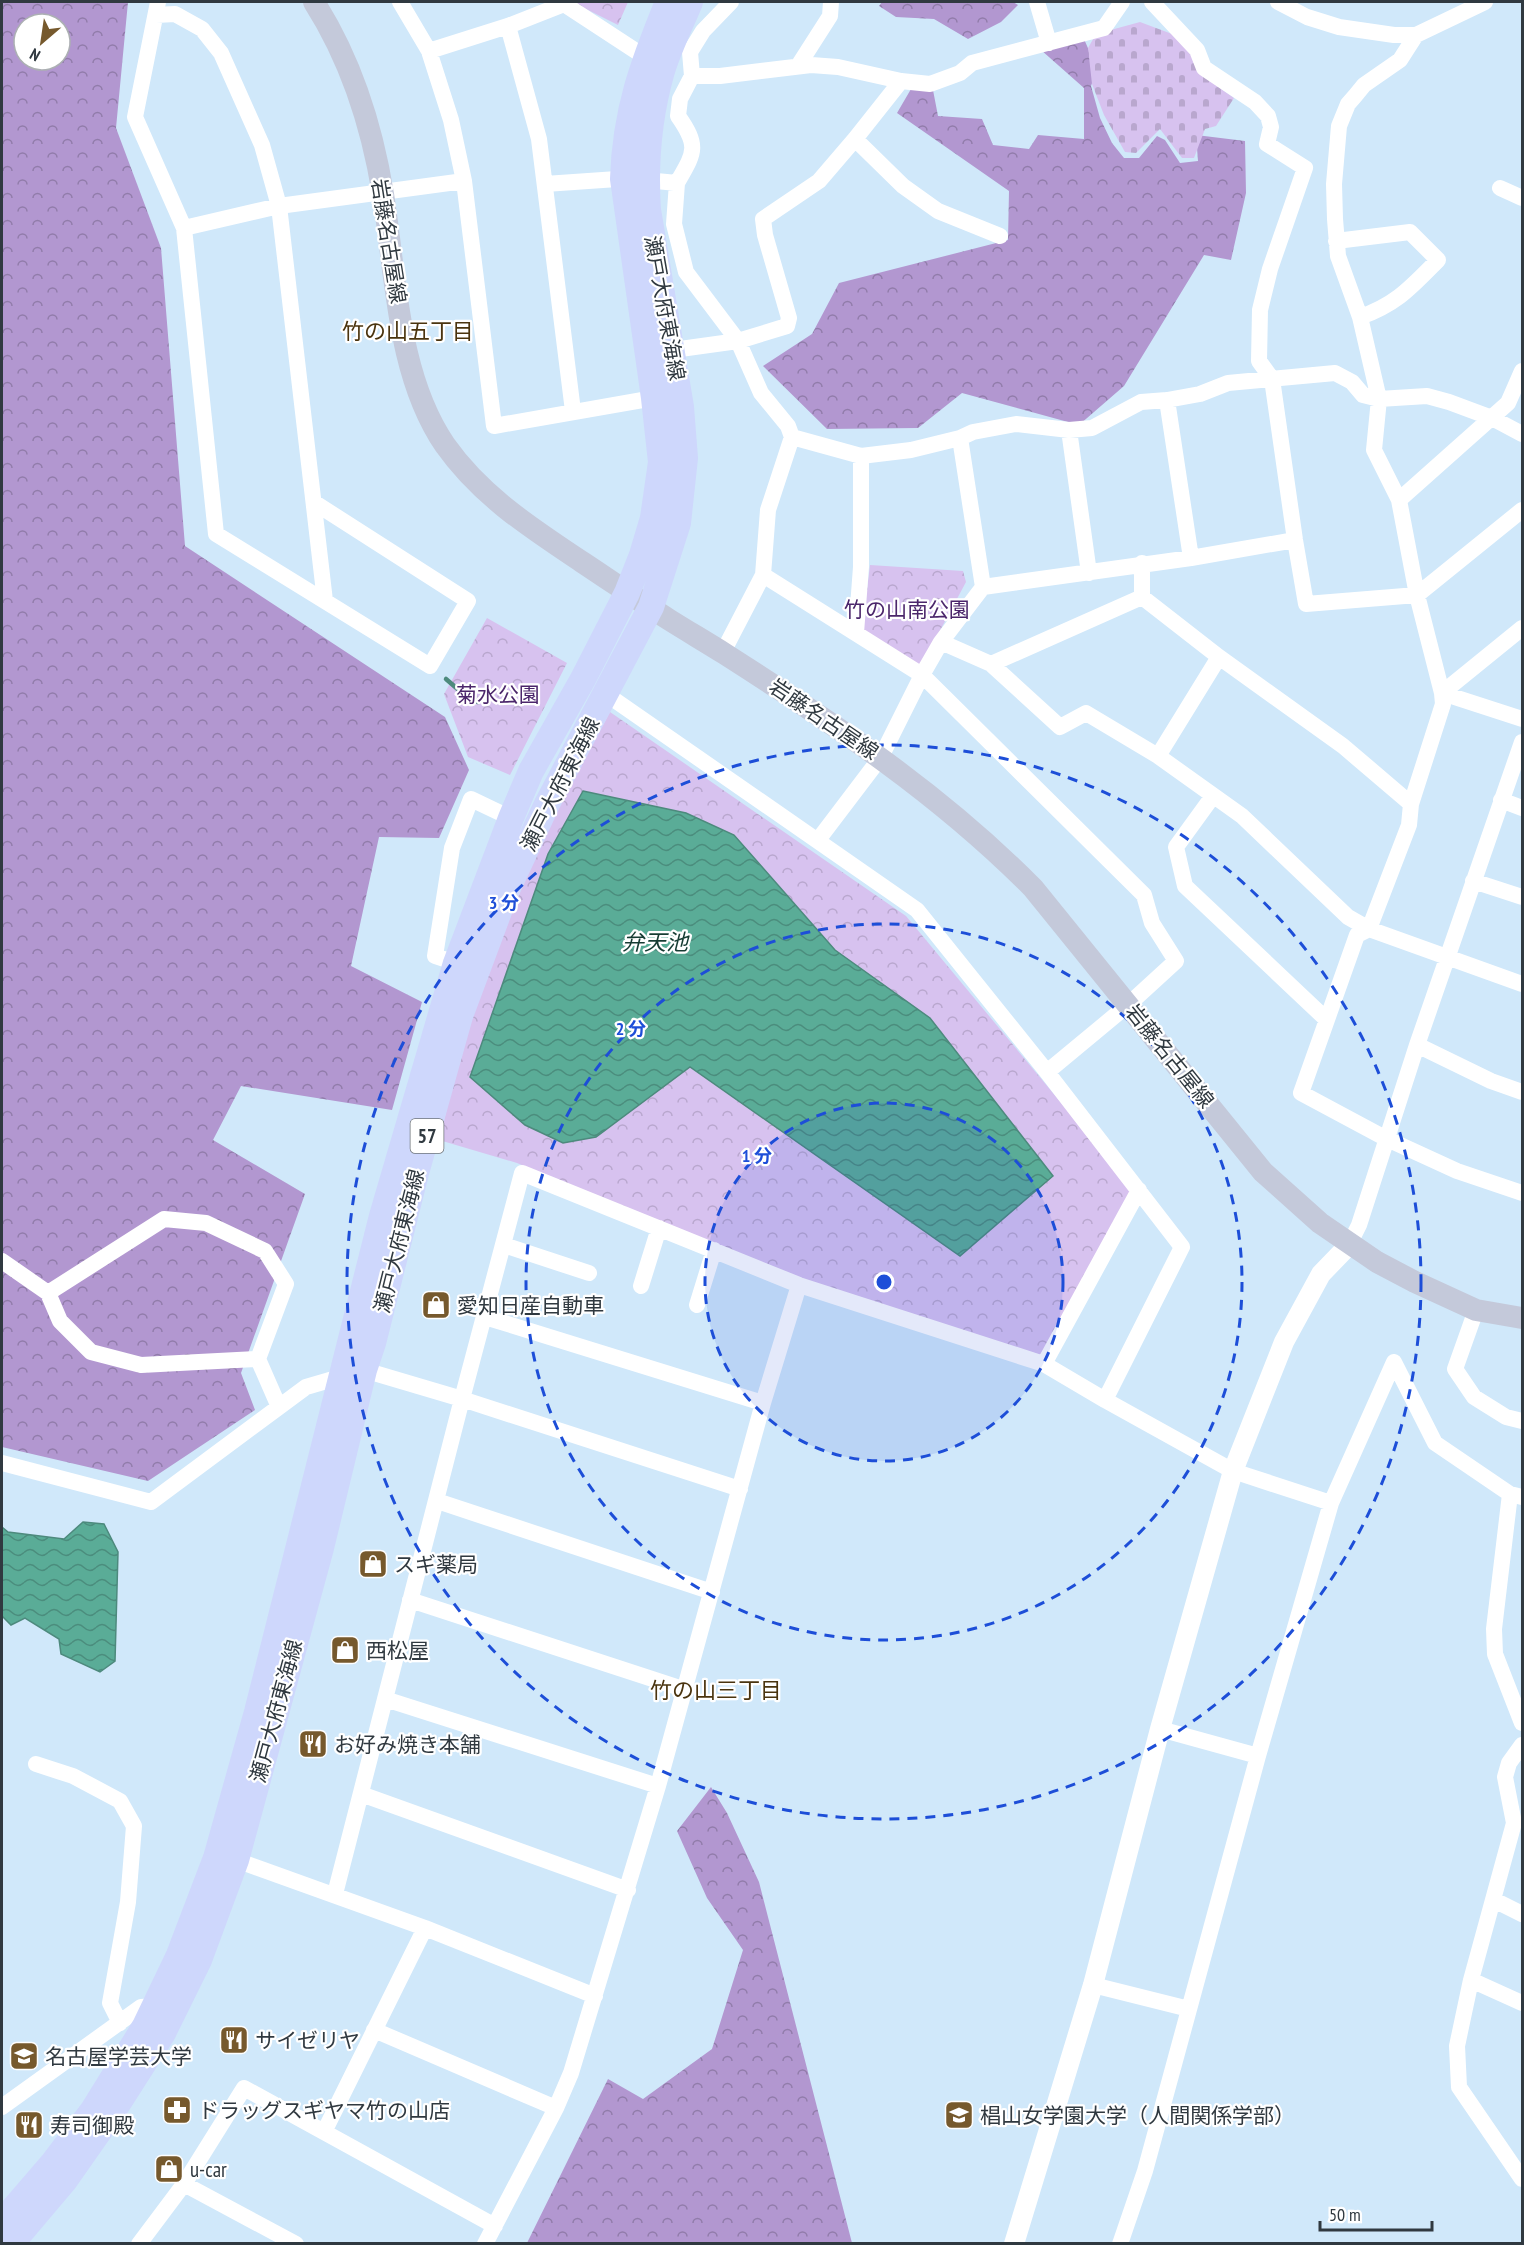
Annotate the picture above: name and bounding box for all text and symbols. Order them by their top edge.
north arrow [12,12,72,72]
text: N [26,44,43,66]
street label: 岩藤名古屋線 [366,177,412,305]
street label: 瀬戸大府東海線 [639,233,691,383]
district label: 竹の山五丁目 [342,317,474,345]
park label: 竹の山南公園 [844,596,970,623]
street label: 岩藤名古屋線 [764,673,884,765]
park label: 菊水公園 [456,681,540,708]
street label: 瀬戸大府東海線 [515,712,605,856]
text: 3 分 [489,891,519,914]
water label: 弁天池 [622,928,690,956]
street label: 岩藤名古屋線 [1120,999,1220,1113]
text: 2 分 [616,1017,646,1040]
road number: 57 [410,1119,444,1153]
text: 1 分 [742,1144,772,1167]
street label: 瀬戸大府東海線 [368,1166,430,1316]
centre of rings [874,1272,894,1292]
shop icon: 愛知日産自動車 [420,1289,452,1321]
place label: 愛知日産自動車 [457,1292,604,1319]
shop icon: スギ薬局 [357,1548,389,1580]
place label: スギ薬局 [394,1551,478,1578]
shop icon: 西松屋 [329,1634,361,1666]
street label: 瀬戸大府東海線 [244,1637,308,1785]
place label: 西松屋 [366,1637,429,1664]
district label: 竹の山三丁目 [650,1676,782,1704]
restaurant icon: お好み焼き本舗 [297,1728,329,1760]
place label: お好み焼き本舗 [334,1731,481,1758]
restaurant icon: サイゼリヤ [218,2024,250,2056]
place label: サイゼリヤ [255,2027,360,2054]
school or university icon: 名古屋学芸大学 [8,2040,40,2072]
place label: 名古屋学芸大学 [45,2043,192,2070]
pharmacy icon: ドラッグスギヤマ竹の山店 [161,2094,193,2126]
place label: ドラッグスギヤマ竹の山店 [198,2097,450,2124]
school or university icon: 椙山女学園大学（人間関係学部） [943,2099,975,2131]
place label: 椙山女学園大学（人間関係学部） [980,2102,1295,2129]
restaurant icon: 寿司御殿 [13,2109,45,2141]
place label: 寿司御殿 [50,2112,134,2139]
shop icon: u-car [153,2153,185,2185]
place label: u-car [190,2156,227,2183]
scale bar [1320,2194,1432,2232]
text: 50 m [1329,2203,1361,2226]

